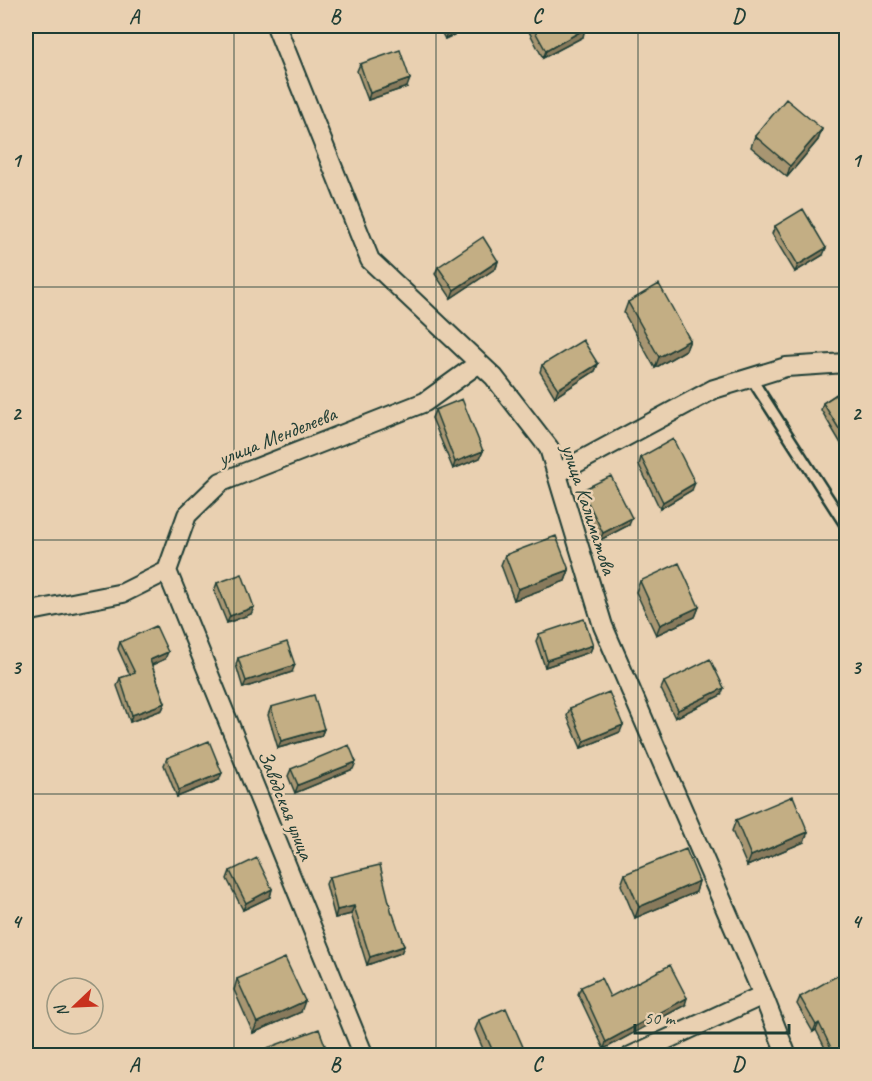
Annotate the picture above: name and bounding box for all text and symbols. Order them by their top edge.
text: A [129,4,141,29]
text: B [330,4,342,29]
text: C [532,4,544,29]
text: D [732,4,746,29]
text: 1 [12,148,23,173]
text: 1 [852,148,863,173]
street label: улица Менделеева [212,400,341,472]
text: 2 [12,401,23,426]
text: 2 [852,401,863,426]
street label: улица Калиматова [555,439,623,579]
text: 3 [12,655,23,680]
text: 3 [852,655,863,680]
street label: Заводская улица [252,746,321,866]
text: 4 [12,909,24,934]
text: 4 [852,909,864,934]
north arrow [45,976,105,1036]
scale bar [635,997,790,1035]
text: N [50,1000,73,1020]
text: 50 m [644,1007,677,1029]
text: A [129,1052,141,1077]
text: B [330,1052,342,1077]
text: C [532,1052,544,1077]
text: D [732,1052,746,1077]

